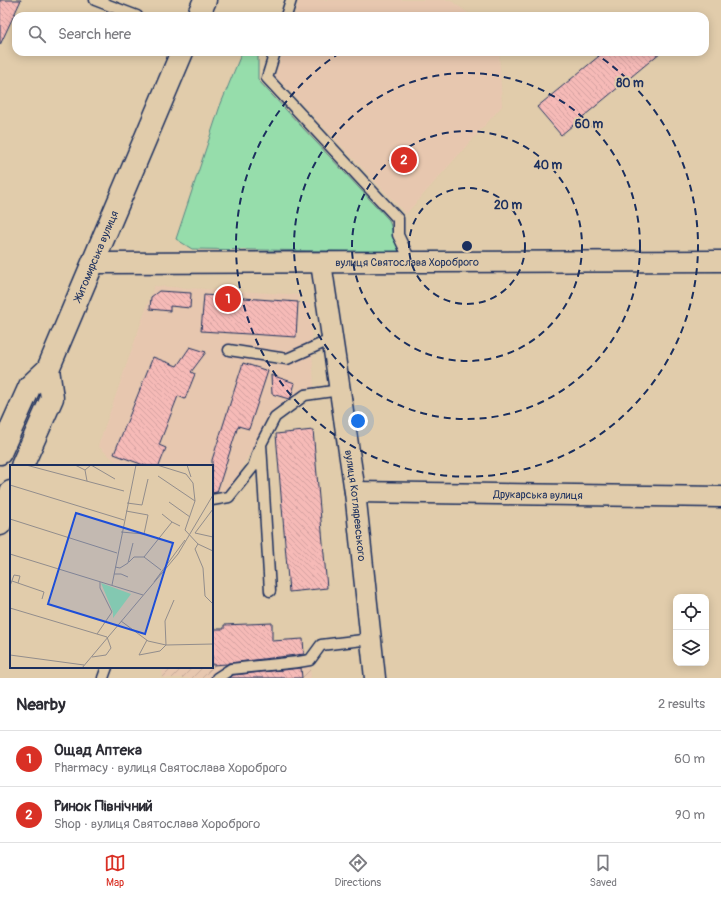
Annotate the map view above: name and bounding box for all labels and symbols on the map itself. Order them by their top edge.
text: 80 m [616,76,644,91]
text: 60 m [575,117,604,132]
pin: 2 [391,145,417,175]
text: 40 m [533,158,563,173]
text: 20 m [494,198,522,213]
street label: Житомирська вулиця [71,209,121,305]
centre of rings [460,239,474,253]
street label: вулиця Святослава Хороброго [335,256,479,269]
pin: 1 [215,284,241,314]
your location [348,411,368,431]
street label: вулиця Котляревського [342,449,368,562]
inset map [10,465,213,668]
street label: Друкарська вулиця [492,488,583,502]

